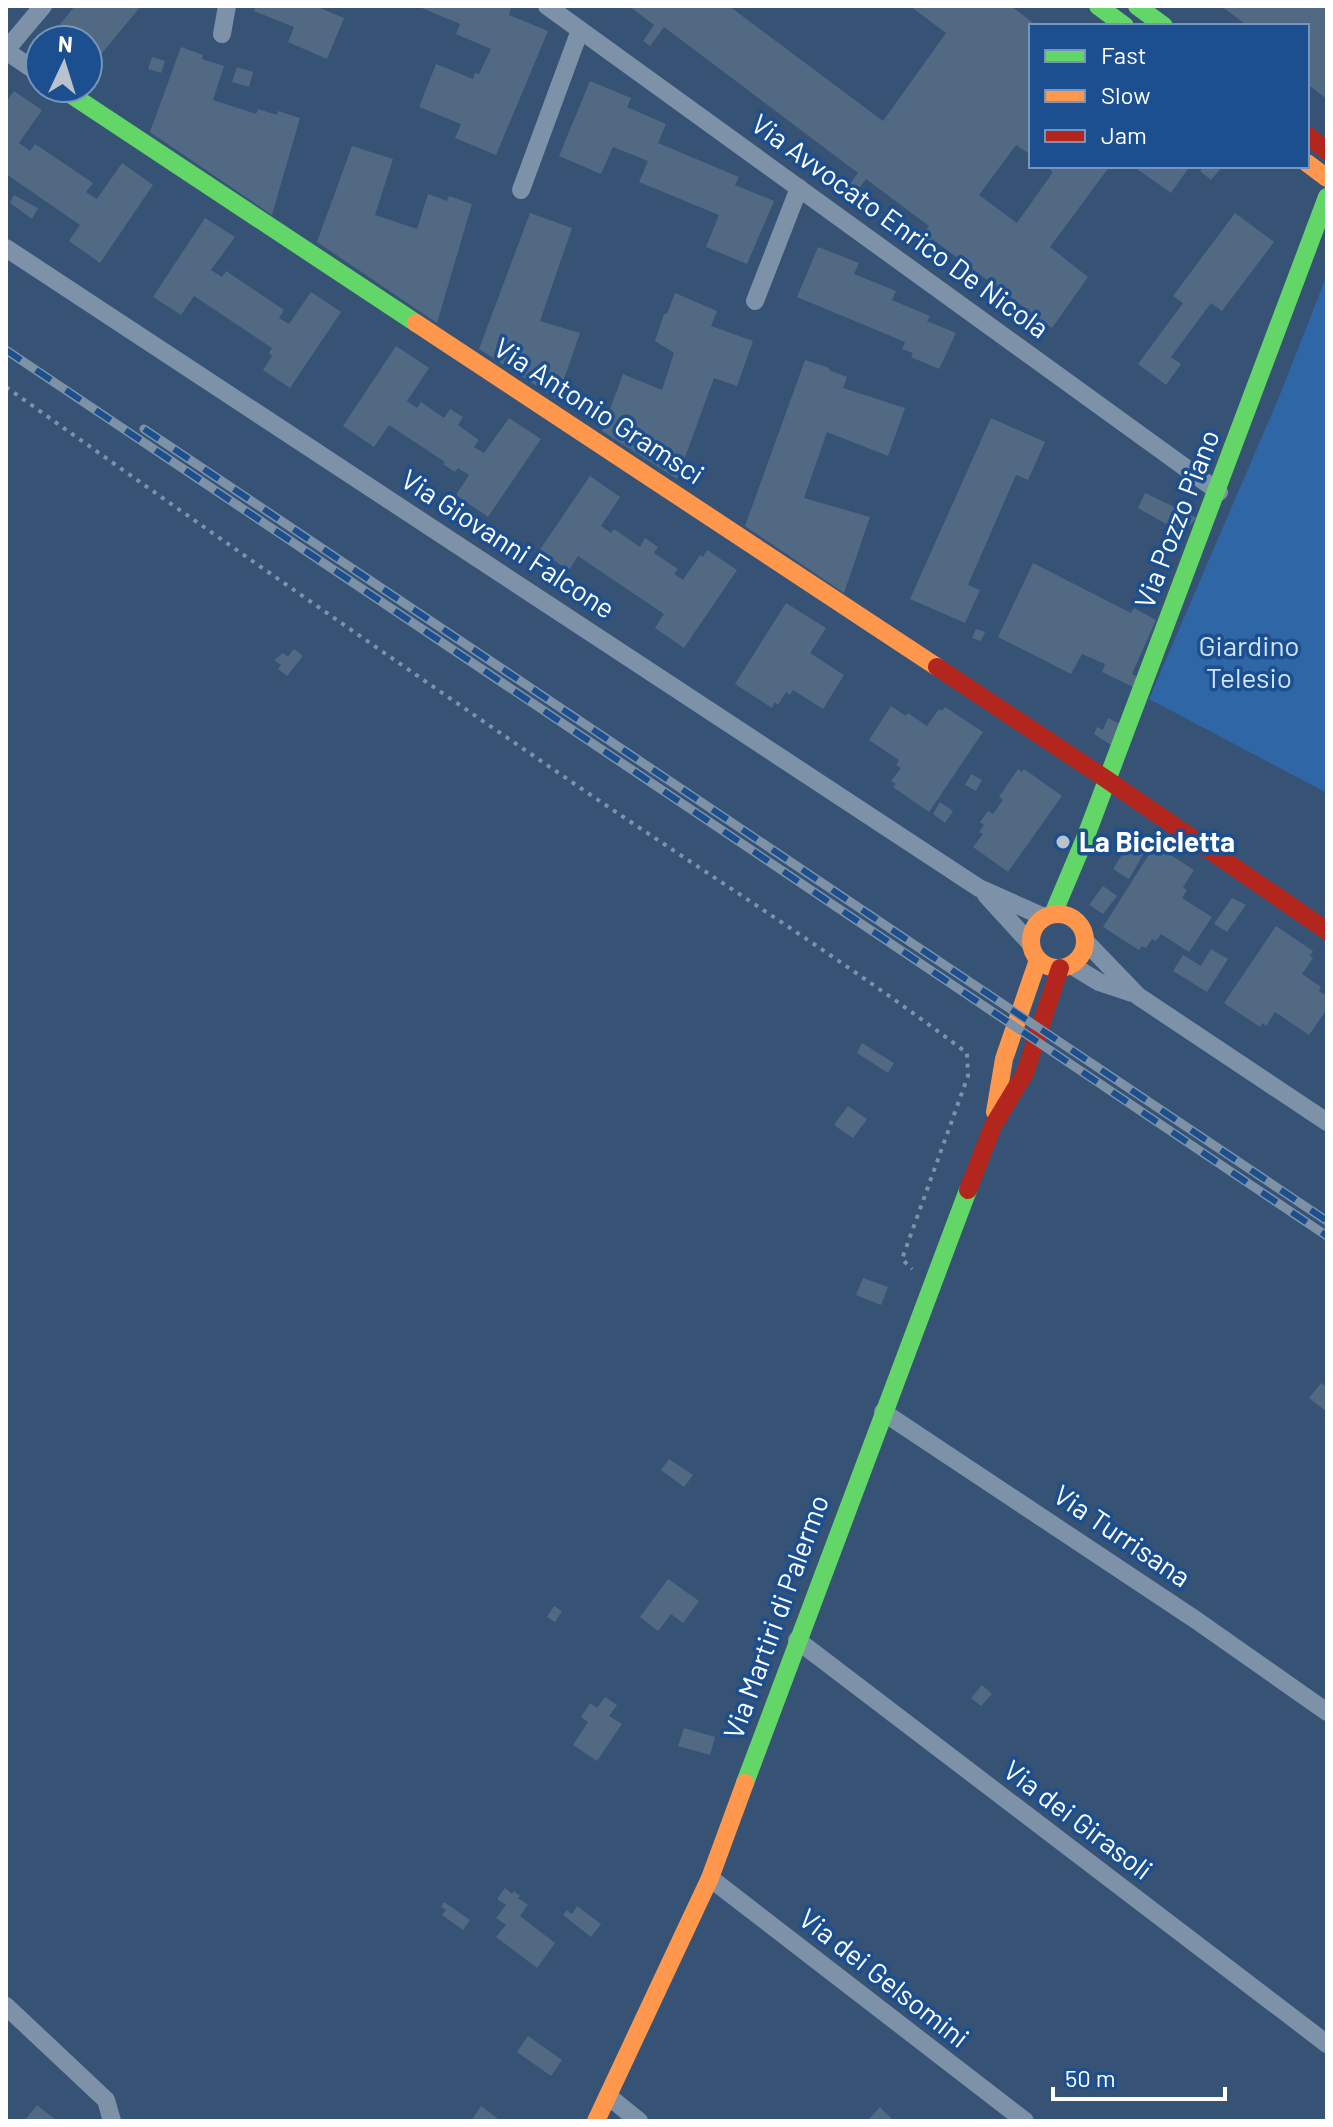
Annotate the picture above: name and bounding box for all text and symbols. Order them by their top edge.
north arrow [24,24,104,104]
legend [1029,24,1309,168]
text: N [57,30,74,57]
text: Fast [1101,40,1146,69]
text: Slow [1101,80,1150,109]
street label: Via Avvocato Enrico De Nicola [745,106,1056,345]
text: Jam [1101,120,1147,149]
street label: Via Antonio Gramsci [488,330,711,491]
street label: Via Pozzo Piano [1126,424,1226,613]
street label: Via Giovanni Falcone [395,461,622,625]
park label: Giardino Telesio [1198,628,1300,694]
place label: La Bicicletta [1079,824,1235,858]
marker: La Bicicletta [1054,833,1072,851]
street label: Via Turrisana [1048,1477,1198,1593]
street label: Via Martiri di Palermo [715,1490,835,1743]
street label: Via dei Girasoli [997,1752,1160,1886]
street label: Via dei Gelsomini [793,1900,976,2054]
scale bar [1053,2051,1225,2101]
text: 50 m [1065,2063,1116,2092]

